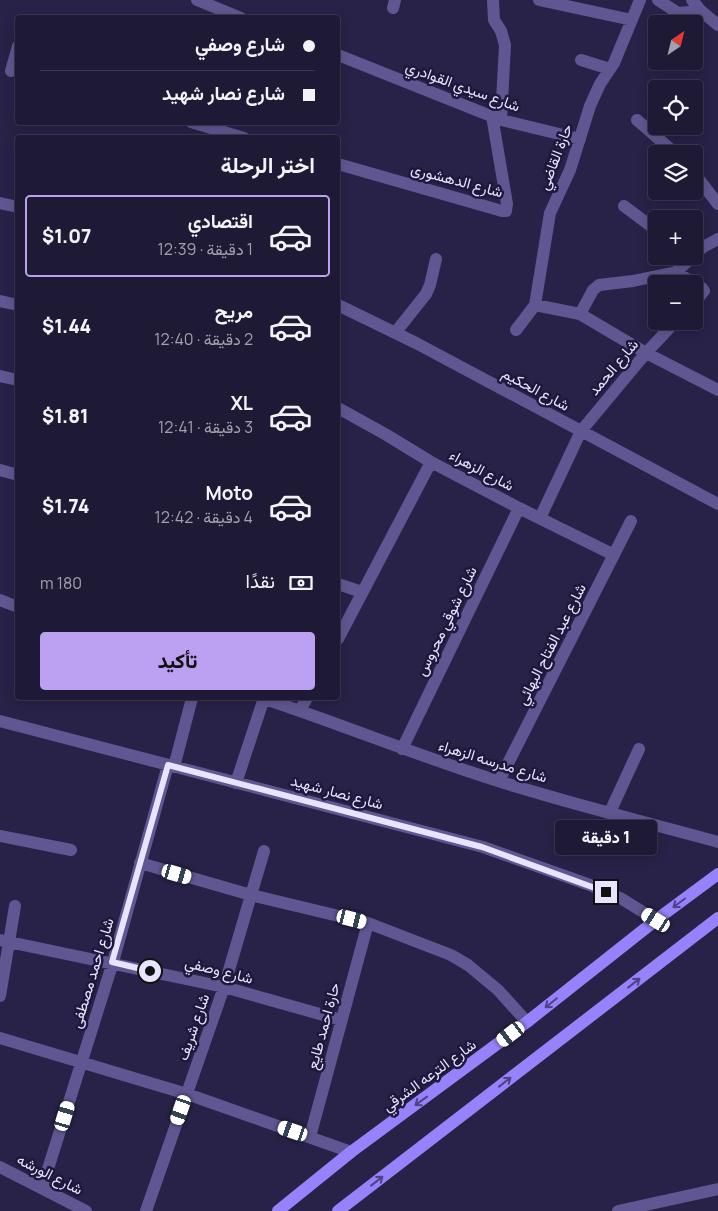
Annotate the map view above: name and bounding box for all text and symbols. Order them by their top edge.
north arrow [648,15,702,70]
map controls [648,15,703,330]
text: شارع وصفي [195,31,285,57]
street label: شارع سيدي القوادري [402,56,523,119]
text: شارع نصار شهيد [162,80,285,106]
button: locate [648,80,703,135]
street label: حارة القاضي [533,121,580,194]
button: layers [648,145,703,200]
text: اختر الرحلة [220,150,315,180]
street label: شارع الدهشورى [408,158,505,203]
text: اقتصادي [188,208,253,234]
button: + [648,210,703,265]
icon: car [268,214,313,259]
text: $1.07 [42,223,91,249]
text: 1 دقيقة · 12:39 [158,238,253,260]
button: − [648,275,703,330]
text: مريح [215,298,253,324]
icon: car [268,304,313,349]
text: $1.44 [42,313,91,339]
text: 2 دقيقة · 12:40 [154,328,253,350]
street label: شارع الحمد [583,334,644,400]
street label: شارع الحكيم [498,362,574,417]
text: XL [230,390,253,416]
icon: car [268,394,313,439]
text: $1.81 [42,403,89,429]
text: 3 دقيقة · 12:41 [158,416,253,438]
street label: شارع الزهراء [446,444,518,497]
text: Moto [206,480,253,506]
icon: car [268,484,313,529]
text: $1.74 [42,493,89,519]
text: 4 دقيقة · 12:42 [155,506,253,528]
street label: شارع شوقي محروس [410,563,484,681]
text: نقدًا [246,568,275,594]
icon: cash [287,569,315,597]
text: 180 m [40,572,82,594]
street label: شارع عبد الفتاح البهائي [511,579,593,710]
button: تأكيد [40,632,315,690]
street label: شارع مدرسه الزهراء [436,734,550,789]
street label: شارع نصار شهيد [288,770,386,815]
callout: 1 دقيقة [555,820,657,854]
text: 1 دقيقة [582,826,630,848]
car [160,863,193,885]
route end [595,881,617,903]
one-way arrow [673,897,686,908]
car [639,906,672,934]
car [335,908,368,930]
street label: شارع احمد مصطفى [65,915,120,1031]
street label: شارع وصفي [182,951,255,992]
route start [139,960,161,982]
one-way arrow [627,977,640,988]
street label: حارة احمد طايع [301,980,346,1072]
street label: شارع شريف [172,991,215,1064]
one-way arrow [545,998,558,1009]
car [494,1019,527,1049]
street label: شارع الترعه الشرقي [378,1034,482,1119]
one-way arrow [498,1077,512,1087]
car [169,1093,192,1127]
one-way arrow [415,1095,428,1106]
car [53,1099,76,1133]
car [276,1119,309,1143]
street label: شارع الورشه [13,1148,87,1200]
one-way arrow [370,1176,383,1187]

